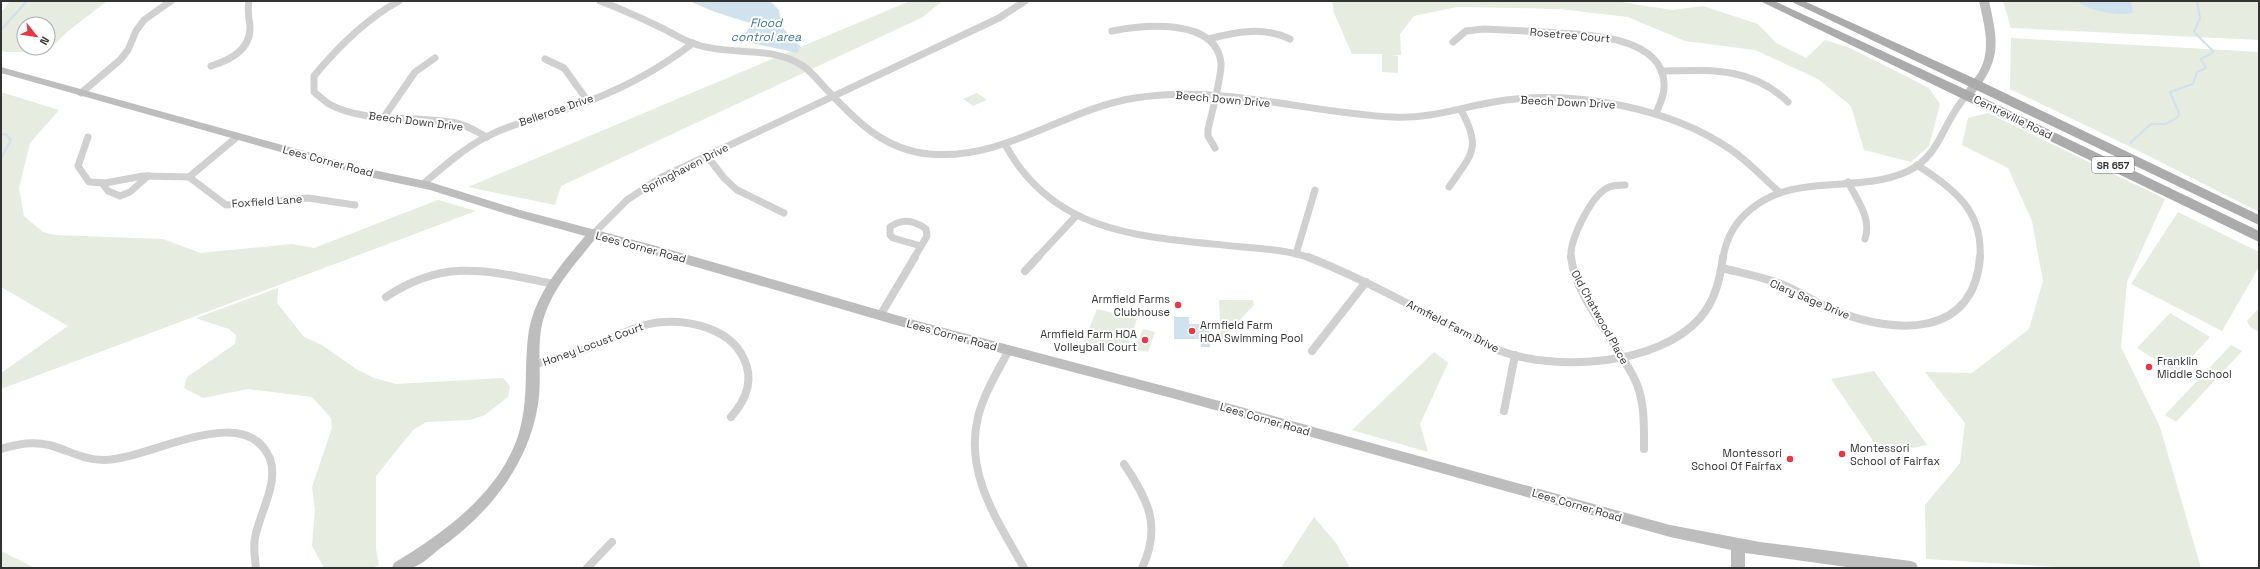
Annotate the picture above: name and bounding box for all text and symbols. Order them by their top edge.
water label: Flood control area [731,15,801,45]
north arrow [16,16,56,56]
street label: Rosetree Court [1529,25,1611,45]
text: N [37,34,53,48]
street label: Beech Down Drive [1175,88,1271,110]
street label: Bellerose Drive [517,91,595,129]
street label: Centreville Road [1971,92,2055,142]
street label: Beech Down Drive [1520,93,1616,111]
street label: Beech Down Drive [368,108,464,134]
street label: Springhaven Drive [639,140,731,196]
street label: Lees Corner Road [281,142,375,180]
road number: SR 657 [2092,157,2134,173]
street label: Foxfield Lane [231,192,303,210]
street label: Lees Corner Road [594,228,688,266]
street label: Old Chatwood Place [1568,267,1632,367]
street label: Clary Sage Drive [1768,276,1852,322]
place label: Armfield Farms Clubhouse [1092,292,1170,319]
street label: Armfield Farm Drive [1404,297,1502,355]
marker: Armfield Farms Clubhouse [1173,300,1183,310]
street label: Lees Corner Road [905,316,999,354]
place label: Armfield Farm HOA Swimming Pool [1200,318,1303,345]
street label: Honey Locust Court [541,319,645,369]
marker: Armfield Farm HOA Swimming Pool [1187,326,1197,336]
place label: Armfield Farm HOA Volleyball Court [1040,327,1137,354]
marker: Armfield Farm HOA Volleyball Court [1140,335,1150,345]
place label: Franklin Middle School [2157,354,2232,381]
marker: Franklin Middle School [2144,362,2154,372]
street label: Lees Corner Road [1218,399,1312,439]
place label: Montessori School of Fairfax [1850,441,1941,468]
place label: Montessori School Of Fairfax [1691,446,1782,473]
marker: Montessori School of Fairfax [1837,449,1847,459]
marker: Montessori School Of Fairfax [1785,454,1795,464]
street label: Lees Corner Road [1530,485,1624,525]

